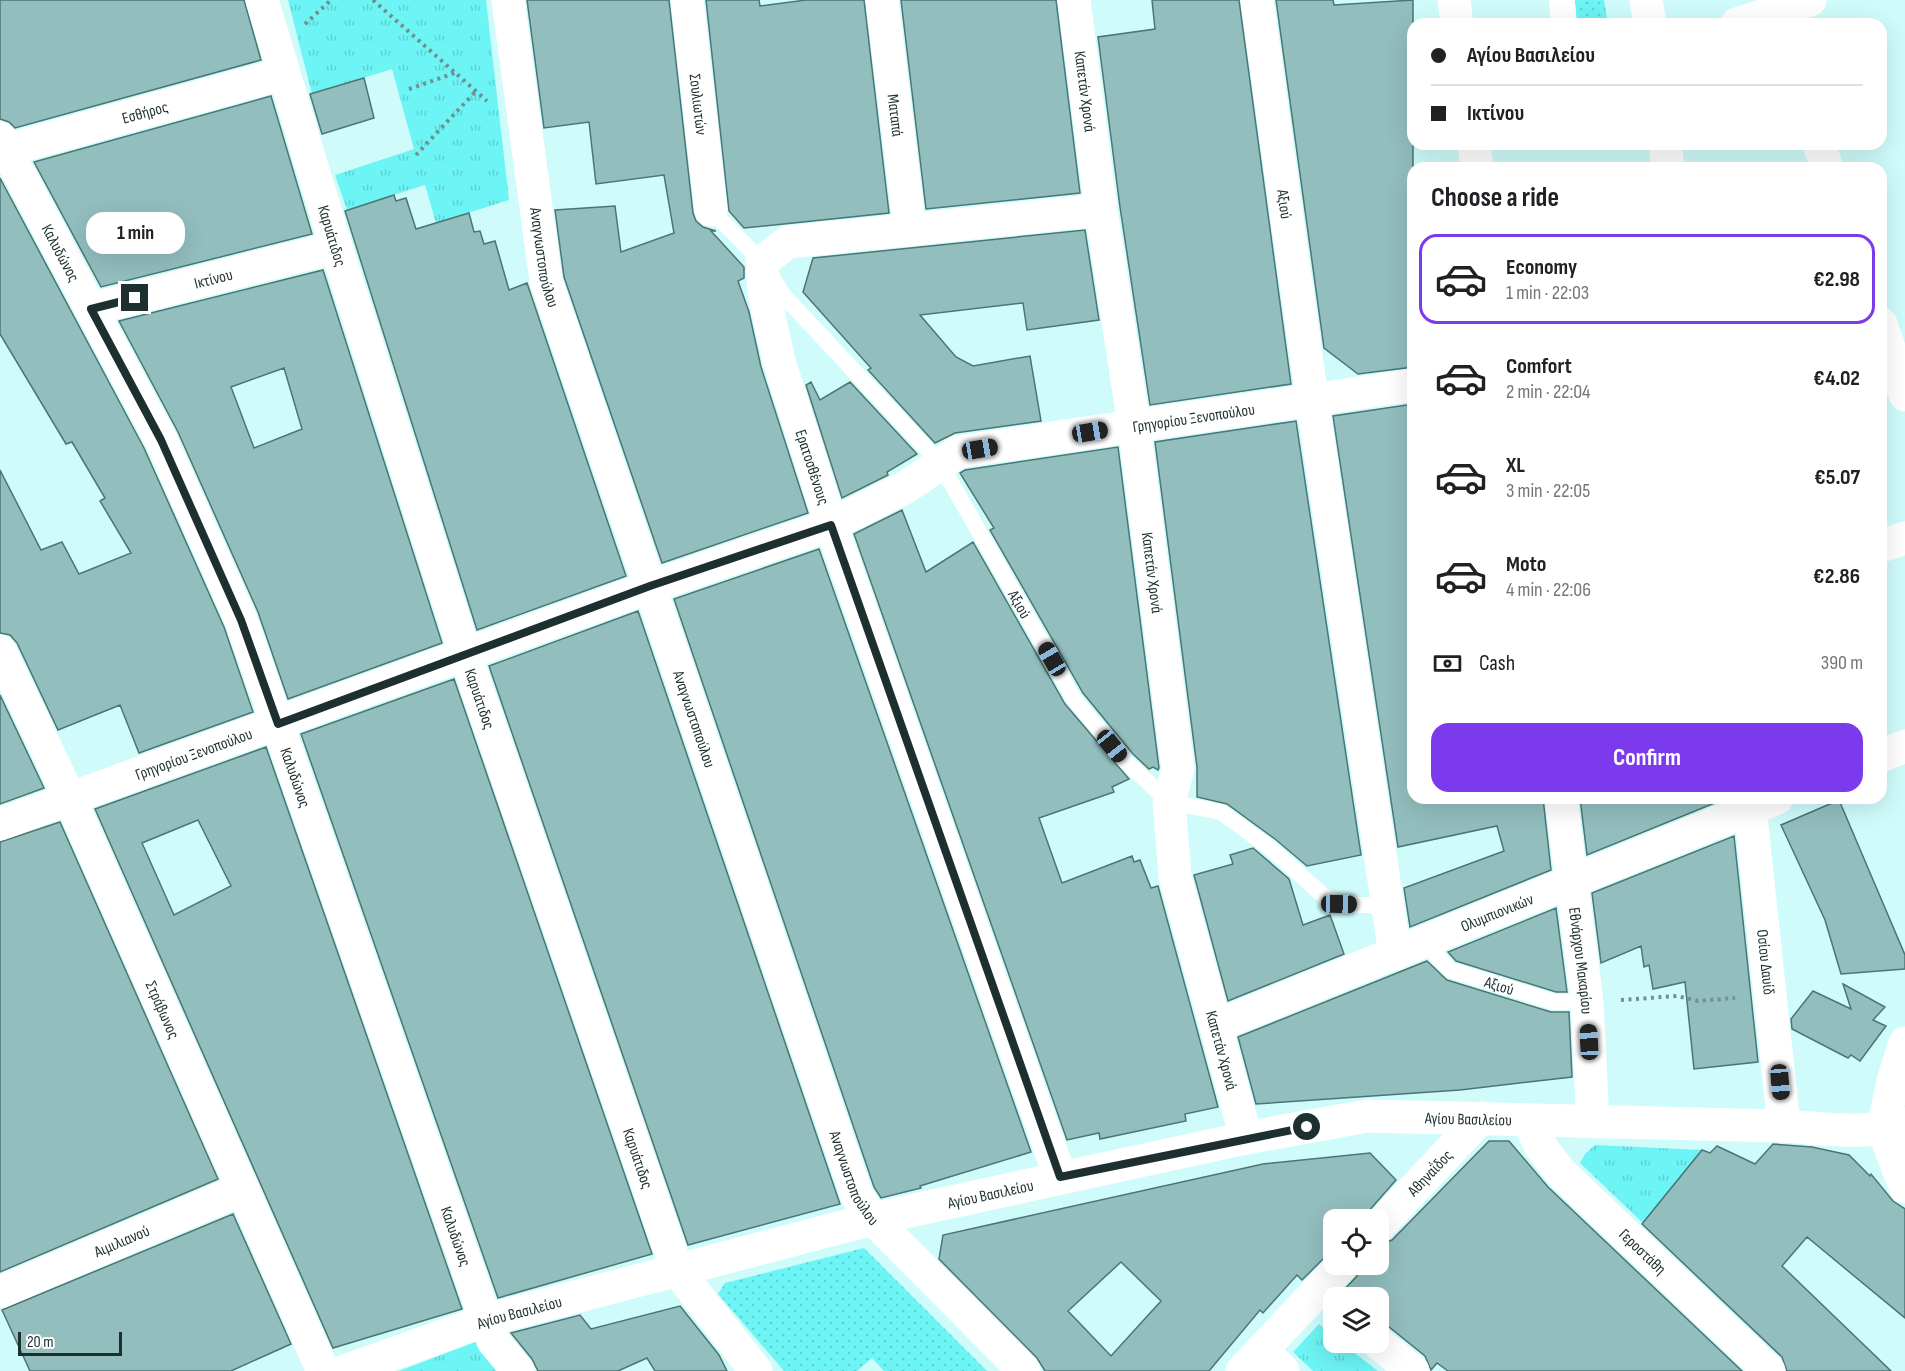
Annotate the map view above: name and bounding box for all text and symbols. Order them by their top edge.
text: Αγίου Βασιλείου [1467,42,1595,69]
street label: Καπετάν Χρονά [1070,50,1099,133]
street label: Σουλιωτών [685,73,710,136]
street label: Ματαπά [883,93,907,138]
street label: Εσθήρος [120,98,170,129]
text: Ικτίνου [1467,100,1524,127]
text: Choose a ride [1431,182,1559,214]
street label: Αξιού [1272,187,1295,220]
street label: Καρυάτιδος [313,203,350,269]
street label: Αναγνωστοπούλου [525,205,562,310]
callout: 1 min [86,211,184,253]
text: 1 min [117,221,154,245]
street label: Καλυδώνος [37,222,83,285]
icon: car [1434,252,1488,306]
text: Economy [1506,254,1577,281]
street label: Ικτίνου [192,266,235,294]
text: €2.98 [1813,266,1860,293]
text: 1 min · 22:03 [1506,281,1589,305]
route end [121,284,148,311]
icon: car [1434,351,1488,405]
text: Comfort [1506,353,1572,380]
text: €4.02 [1813,365,1860,392]
text: 2 min · 22:04 [1506,380,1590,404]
street label: Γρηγορίου Ξενοπούλου [1131,400,1256,437]
car [1071,420,1109,444]
street label: Ερατοσθένους [790,427,833,508]
car [961,437,999,461]
icon: car [1434,450,1488,504]
text: XL [1506,452,1525,479]
text: €5.07 [1814,464,1860,491]
text: 3 min · 22:05 [1506,479,1590,503]
street label: Καπετάν Χρονά [1137,531,1166,615]
icon: car [1434,549,1488,603]
text: Moto [1506,551,1546,578]
text: €2.86 [1813,563,1860,590]
text: 4 min · 22:06 [1506,578,1591,602]
street label: Αξιού [1003,586,1034,622]
car [1035,639,1069,679]
icon: cash [1431,647,1464,680]
text: Cash [1479,650,1515,677]
text: 390 m [1821,651,1863,675]
street label: Καρυάτιδος [460,666,498,732]
street label: Αναγνωστοπούλου [668,667,719,770]
button: Confirm [1431,723,1863,792]
street label: Γρηγορίου Ξενοπούλου [133,725,255,785]
car [1094,726,1130,766]
street label: Καλυδώνος [275,745,314,810]
street label: Ολυμπιονικών [1458,890,1536,937]
car [1321,895,1357,913]
street label: Εθνάρχου Μακαρίου [1564,906,1596,1015]
street label: Οσίου Δαυίδ [1752,929,1778,996]
street label: Αξιού [1481,973,1516,1000]
street label: Στράβωνος [141,978,183,1042]
street label: Καπετάν Χρονά [1201,1009,1241,1093]
car [1579,1024,1599,1060]
car [1769,1063,1791,1101]
street label: Αγίου Βασιλείου [1424,1109,1512,1130]
route start [1293,1113,1320,1140]
street label: Καρυάτιδος [618,1126,656,1191]
street label: Αναγνωστοπούλου [824,1128,882,1230]
street label: Αθηναΐδος [1403,1146,1457,1201]
street label: Αγίου Βασιλείου [945,1176,1035,1214]
street label: Καλυδώνος [436,1204,474,1269]
map controls [1323,1209,1389,1353]
button: locate [1323,1209,1389,1275]
street label: Αιμιλιανού [91,1222,153,1262]
street label: Γεροστάθη [1615,1225,1669,1279]
button: layers [1323,1287,1389,1353]
street label: Αγίου Βασιλείου [473,1293,564,1334]
scale bar [18,1329,122,1356]
text: 20 m [27,1333,54,1352]

